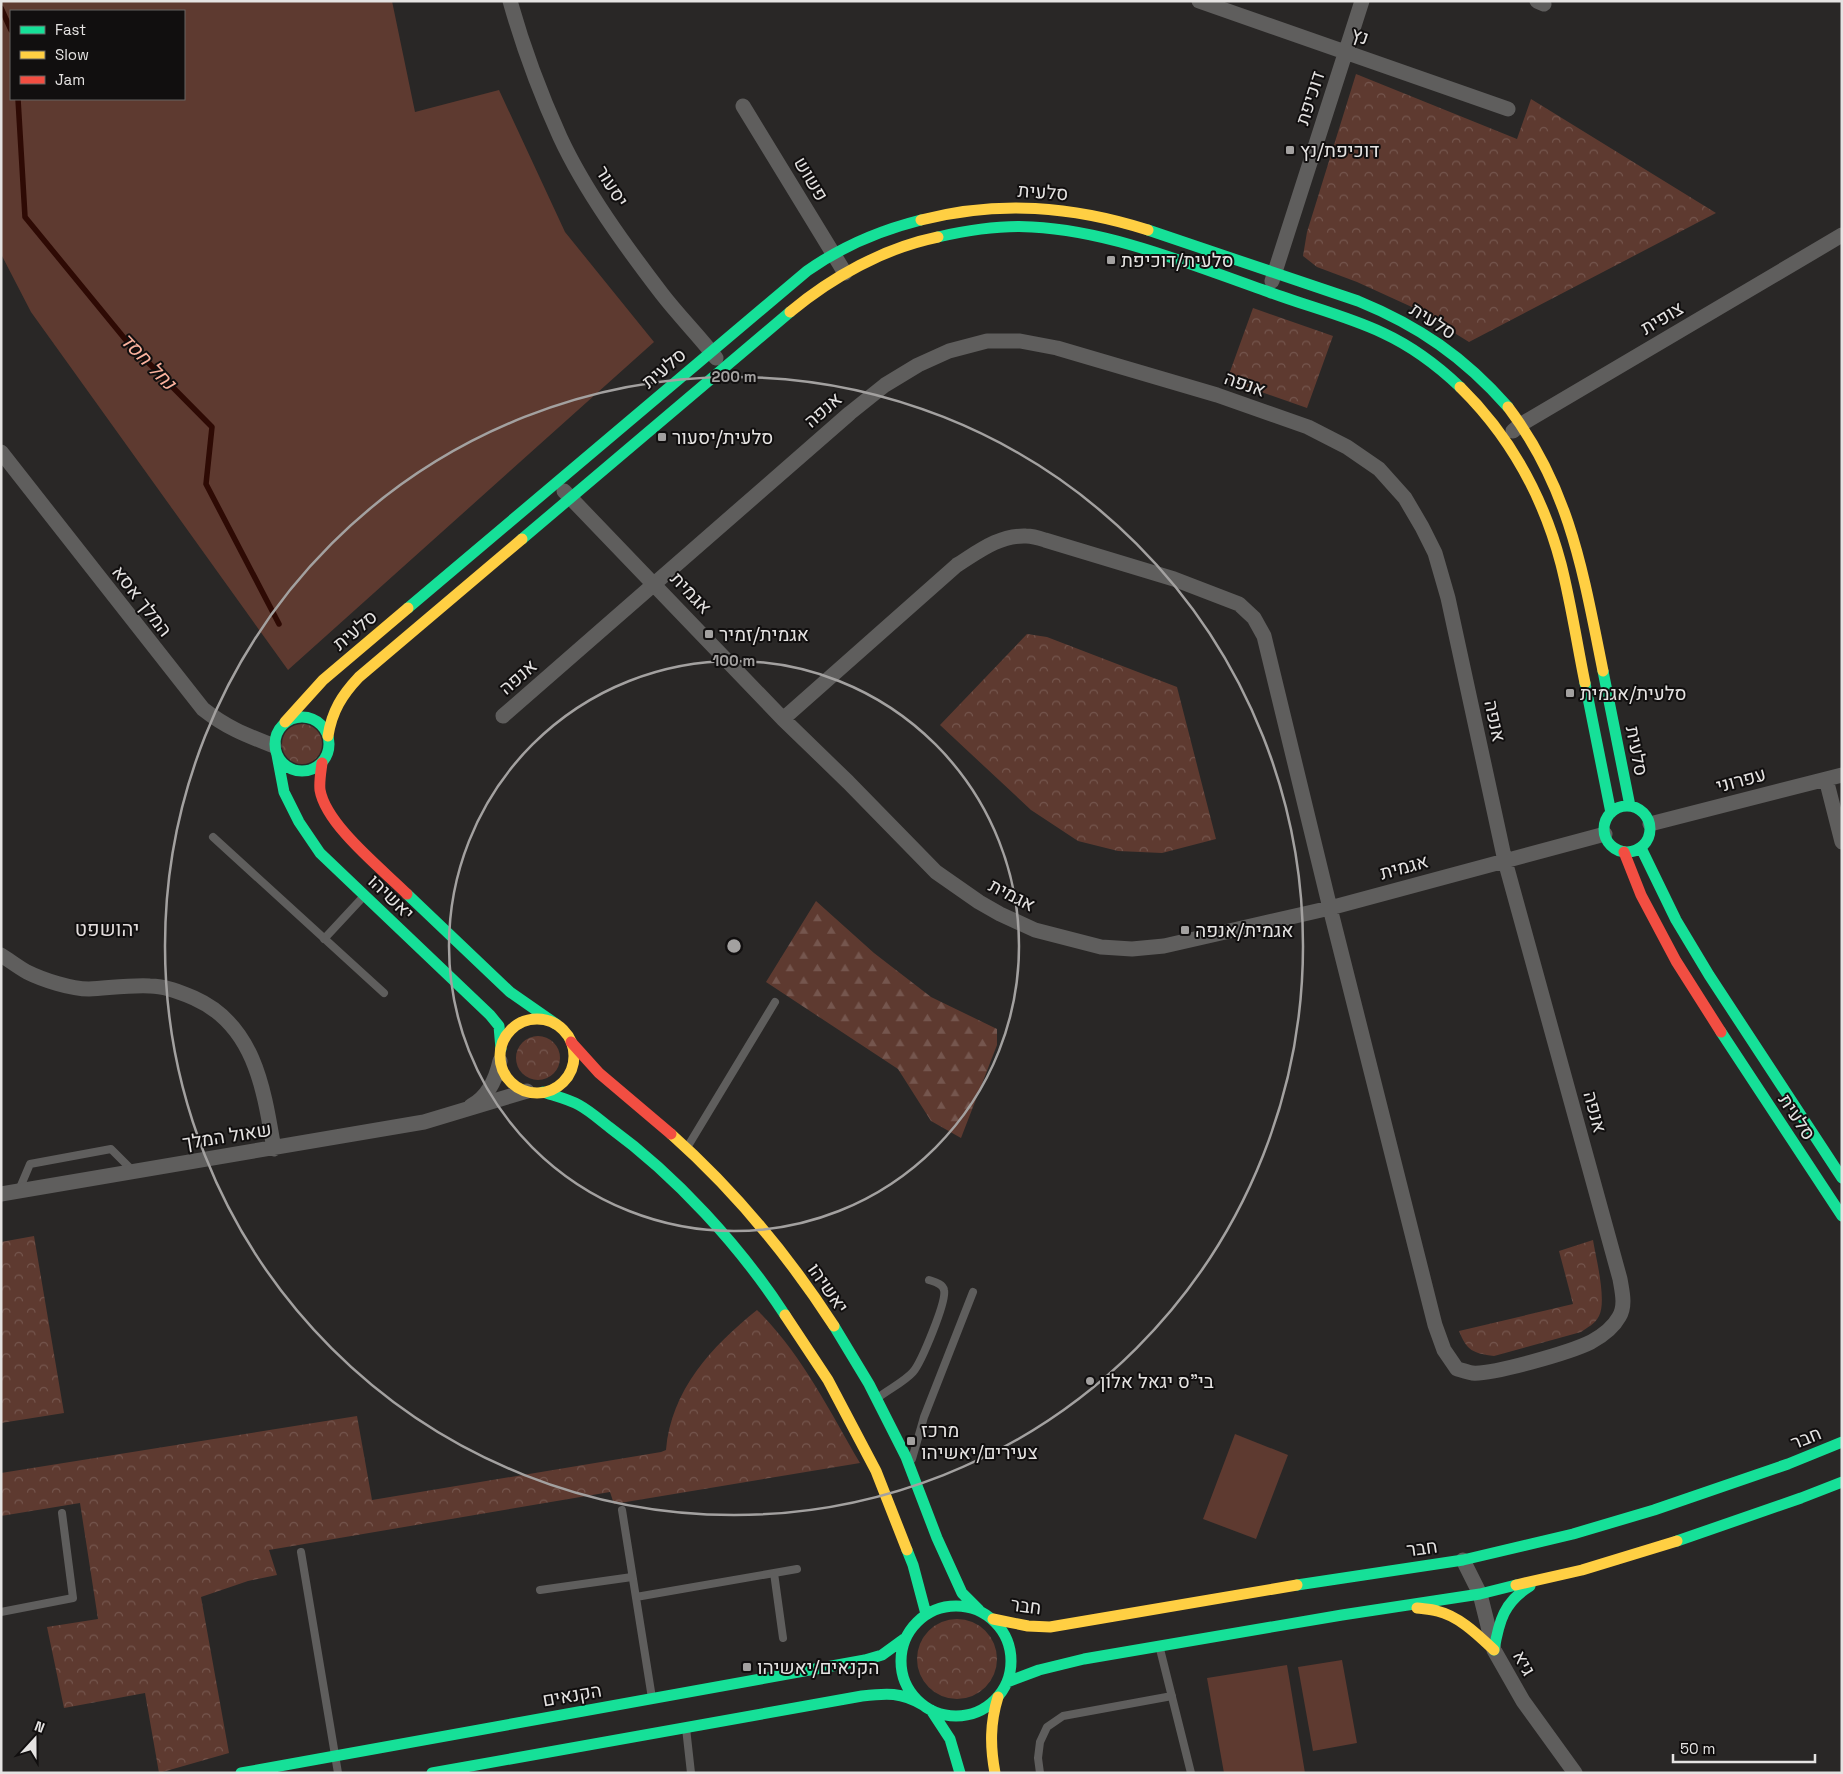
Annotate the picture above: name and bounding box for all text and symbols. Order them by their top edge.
legend [10,10,185,100]
text: Fast [55,20,86,39]
street label: נץ [1348,21,1372,51]
text: Slow [55,45,89,64]
street label: דוכיפת [1290,68,1330,128]
text: Jam [55,70,85,89]
place label: דוכיפת/נץ [1300,138,1379,163]
marker: דוכיפת/נץ [1284,144,1296,156]
street label: פשוש [788,152,834,206]
street label: יסעור [590,161,634,211]
street label: סלעית [1017,178,1069,206]
place label: סלעית/דוכיפת [1121,248,1234,273]
marker: סלעית/דוכיפת [1105,254,1117,266]
street label: צופית [1636,296,1688,340]
street label: סלעית [1405,297,1461,345]
water label: נחל חסד [114,327,183,397]
street label: סלעית [637,342,691,394]
street label: אנפה [1221,365,1269,403]
text: 200 m [712,367,756,386]
street label: אנפה [799,387,847,433]
place label: סלעית/יסעור [672,425,773,450]
marker: סלעית/יסעור [656,431,668,443]
street label: המלך אסא [106,560,178,642]
street label: אגמית [665,567,717,619]
street label: סלעית [328,604,382,656]
place label: אגמית/זמיר [719,622,809,647]
marker: אגמית/זמיר [703,628,715,640]
text: 100 m [713,651,755,670]
street label: אנפה [494,654,542,700]
place label: סלעית/אגמית [1580,681,1687,706]
marker: סלעית/אגמית [1564,687,1576,699]
street label: אנפה [1478,698,1512,744]
street label: סלעית [1620,724,1654,778]
street label: עפרוני [1713,761,1769,799]
street label: אגמית [1377,849,1431,885]
street label: יאשיהו [362,869,420,925]
street label: אגמית [984,873,1040,917]
district label: יהושפט [75,916,139,942]
place label: אגמית/אנפה [1195,918,1293,943]
marker: אגמית/אנפה [1179,924,1191,936]
centre of rings [725,937,743,955]
street label: אנפה [1577,1088,1613,1136]
street label: סלעית [1773,1089,1821,1145]
street label: שאול המלך [181,1117,273,1155]
street label: יאשיהו [802,1258,854,1318]
place label: בי"ס יגאל אלון [1100,1369,1214,1394]
marker: בי"ס יגאל אלון [1084,1375,1096,1387]
place label: מרכז צעירים/יאשיהו [921,1418,1038,1465]
street label: חבר [1787,1421,1825,1455]
marker: מרכז צעירים/יאשיהו [905,1435,917,1447]
street label: חבר [1405,1533,1439,1563]
street label: חבר [1009,1592,1043,1620]
street label: גיא [1507,1646,1541,1680]
place label: הקנאים/יאשיהו [757,1655,879,1680]
marker: הקנאים/יאשיהו [741,1661,753,1673]
street label: הקנאים [540,1677,604,1713]
north arrow [10,1714,60,1764]
text: N [32,1717,47,1737]
scale bar [1673,1732,1816,1764]
text: 50 m [1680,1739,1715,1758]

